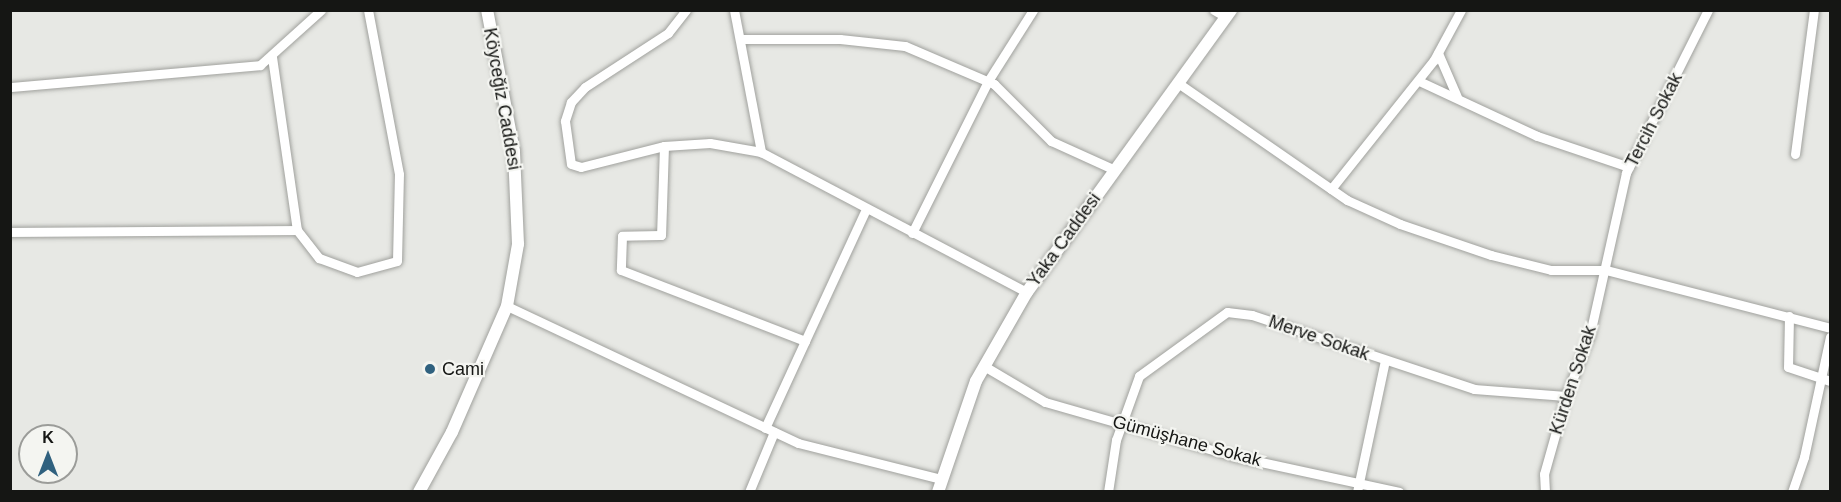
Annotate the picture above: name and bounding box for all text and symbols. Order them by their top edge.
street label: Köyceğiz Caddesi [479,26,525,172]
street label: Tercih Sokak [1621,69,1687,171]
street label: Yaka Caddesi [1023,189,1105,291]
street label: Merve Sokak [1266,311,1372,365]
street label: Kürden Sokak [1545,323,1601,437]
place label: Cami [442,358,484,380]
marker: Cami [423,362,437,376]
street label: Gümüşhane Sokak [1110,411,1264,471]
north arrow [18,424,78,484]
text: K [42,429,54,446]

